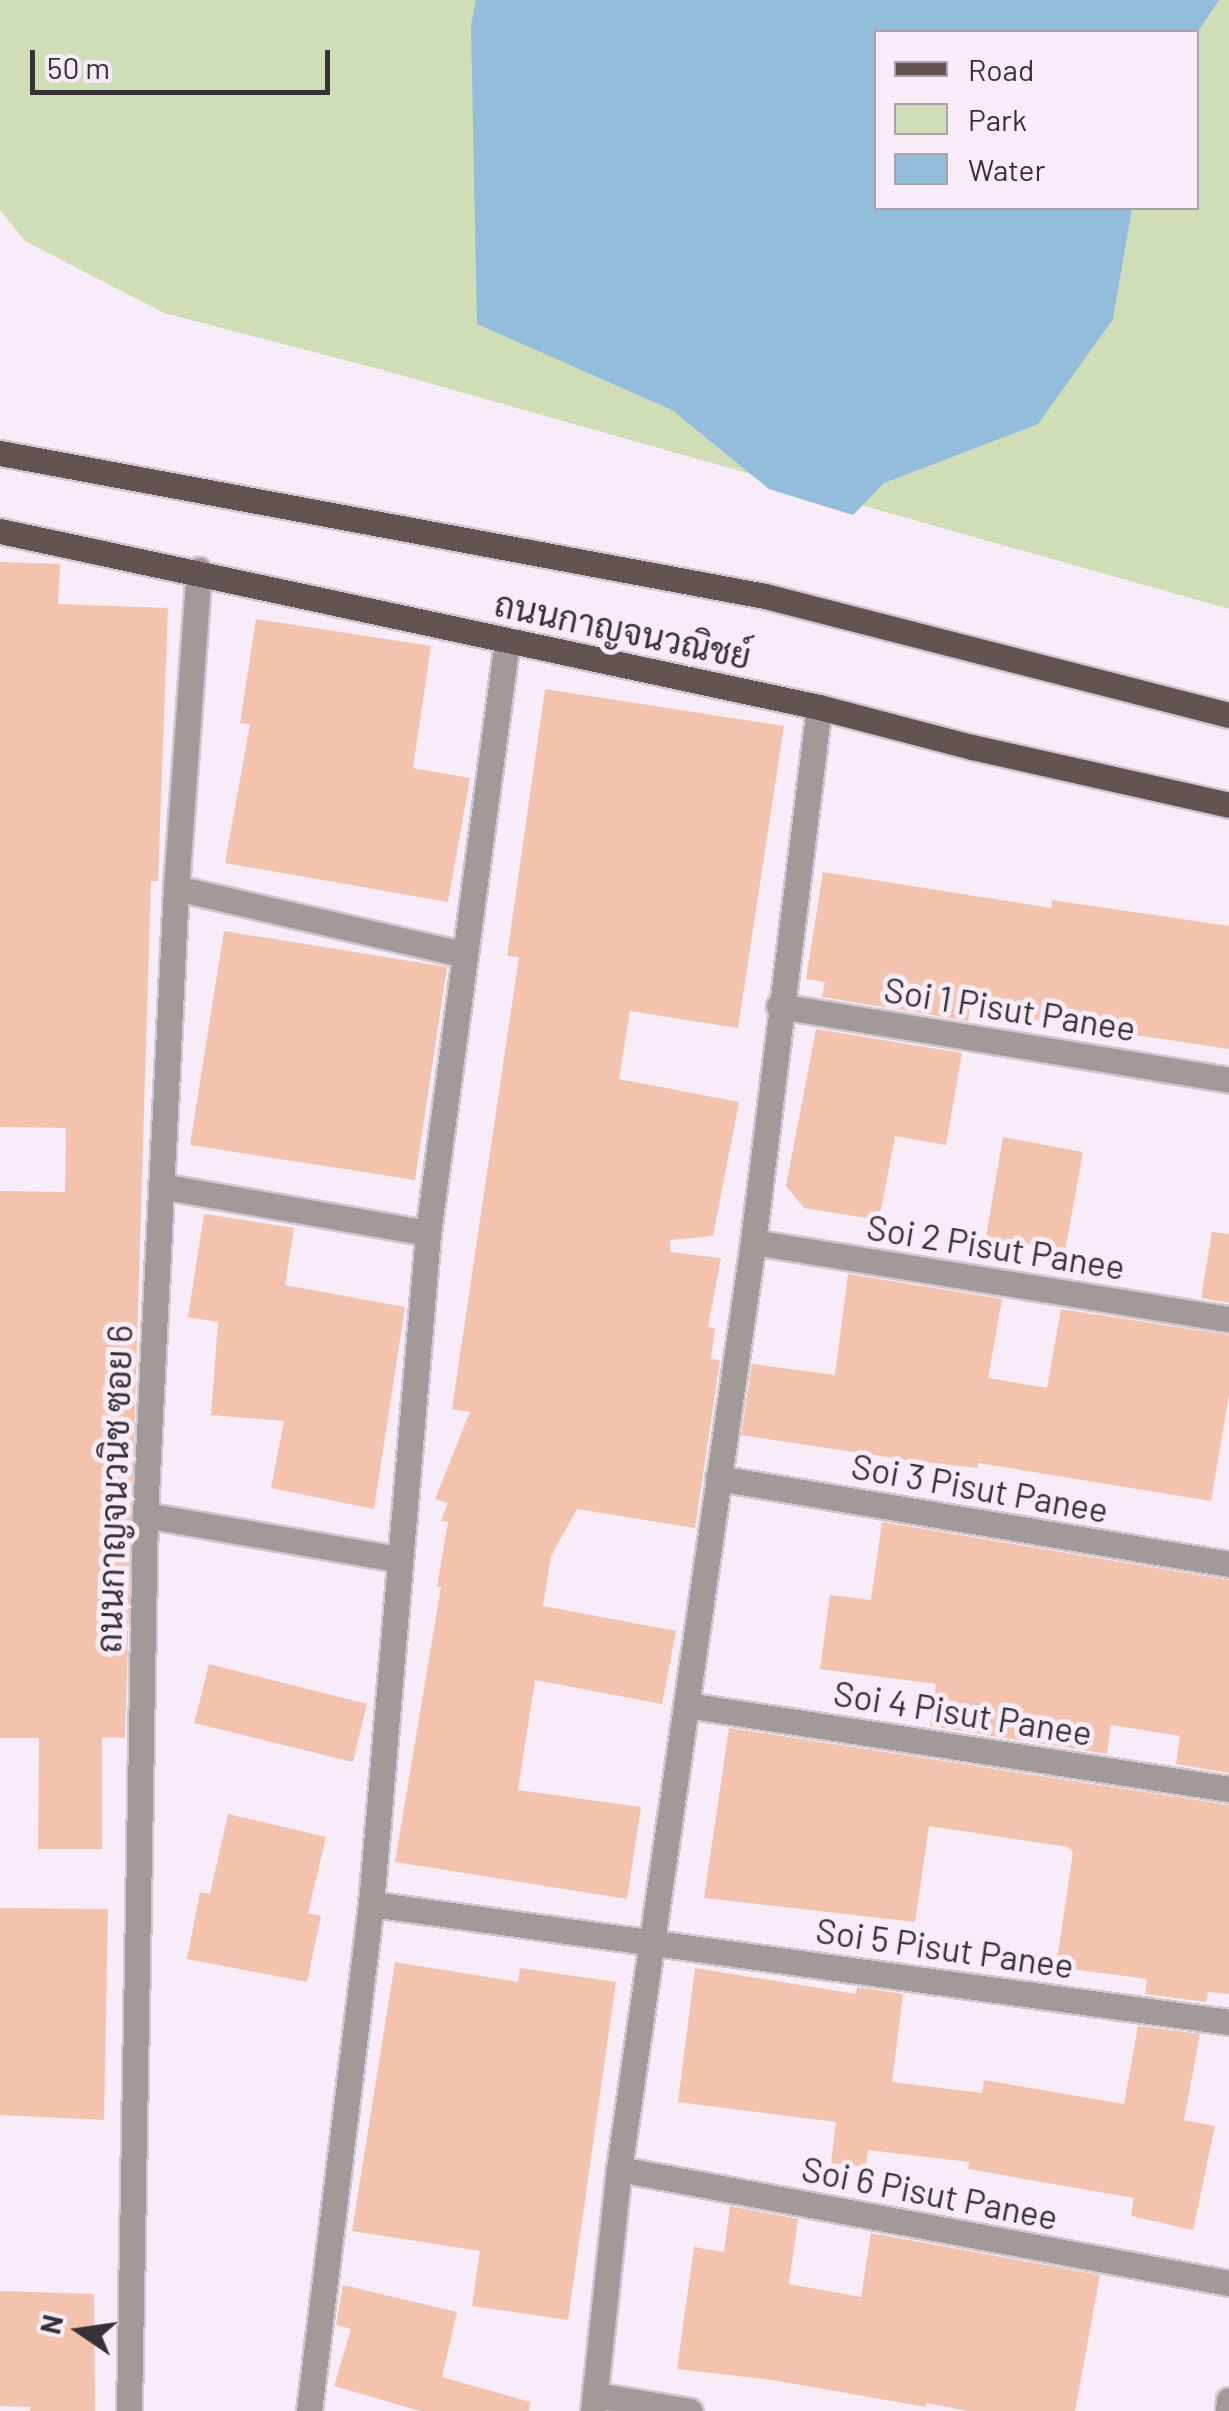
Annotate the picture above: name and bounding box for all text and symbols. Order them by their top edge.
scale bar [35,30,335,92]
legend [874,30,1199,210]
text: 50 m [47,49,110,85]
text: Road [968,51,1034,87]
text: Park [968,101,1027,137]
text: Water [968,151,1046,187]
street label: ถนนกาญจนวณิชย์ [491,581,755,677]
street label: Soi 1 Pisut Panee [881,967,1139,1049]
street label: Soi 2 Pisut Panee [864,1205,1128,1287]
street label: ถนนกาญจนวนิช ซอย 6 [86,1324,140,1654]
street label: Soi 3 Pisut Panee [848,1444,1112,1530]
street label: Soi 4 Pisut Panee [831,1671,1095,1753]
street label: Soi 5 Pisut Panee [813,1908,1077,1986]
street label: Soi 6 Pisut Panee [798,2147,1062,2237]
north arrow [30,2281,130,2381]
text: N [32,2311,69,2337]

